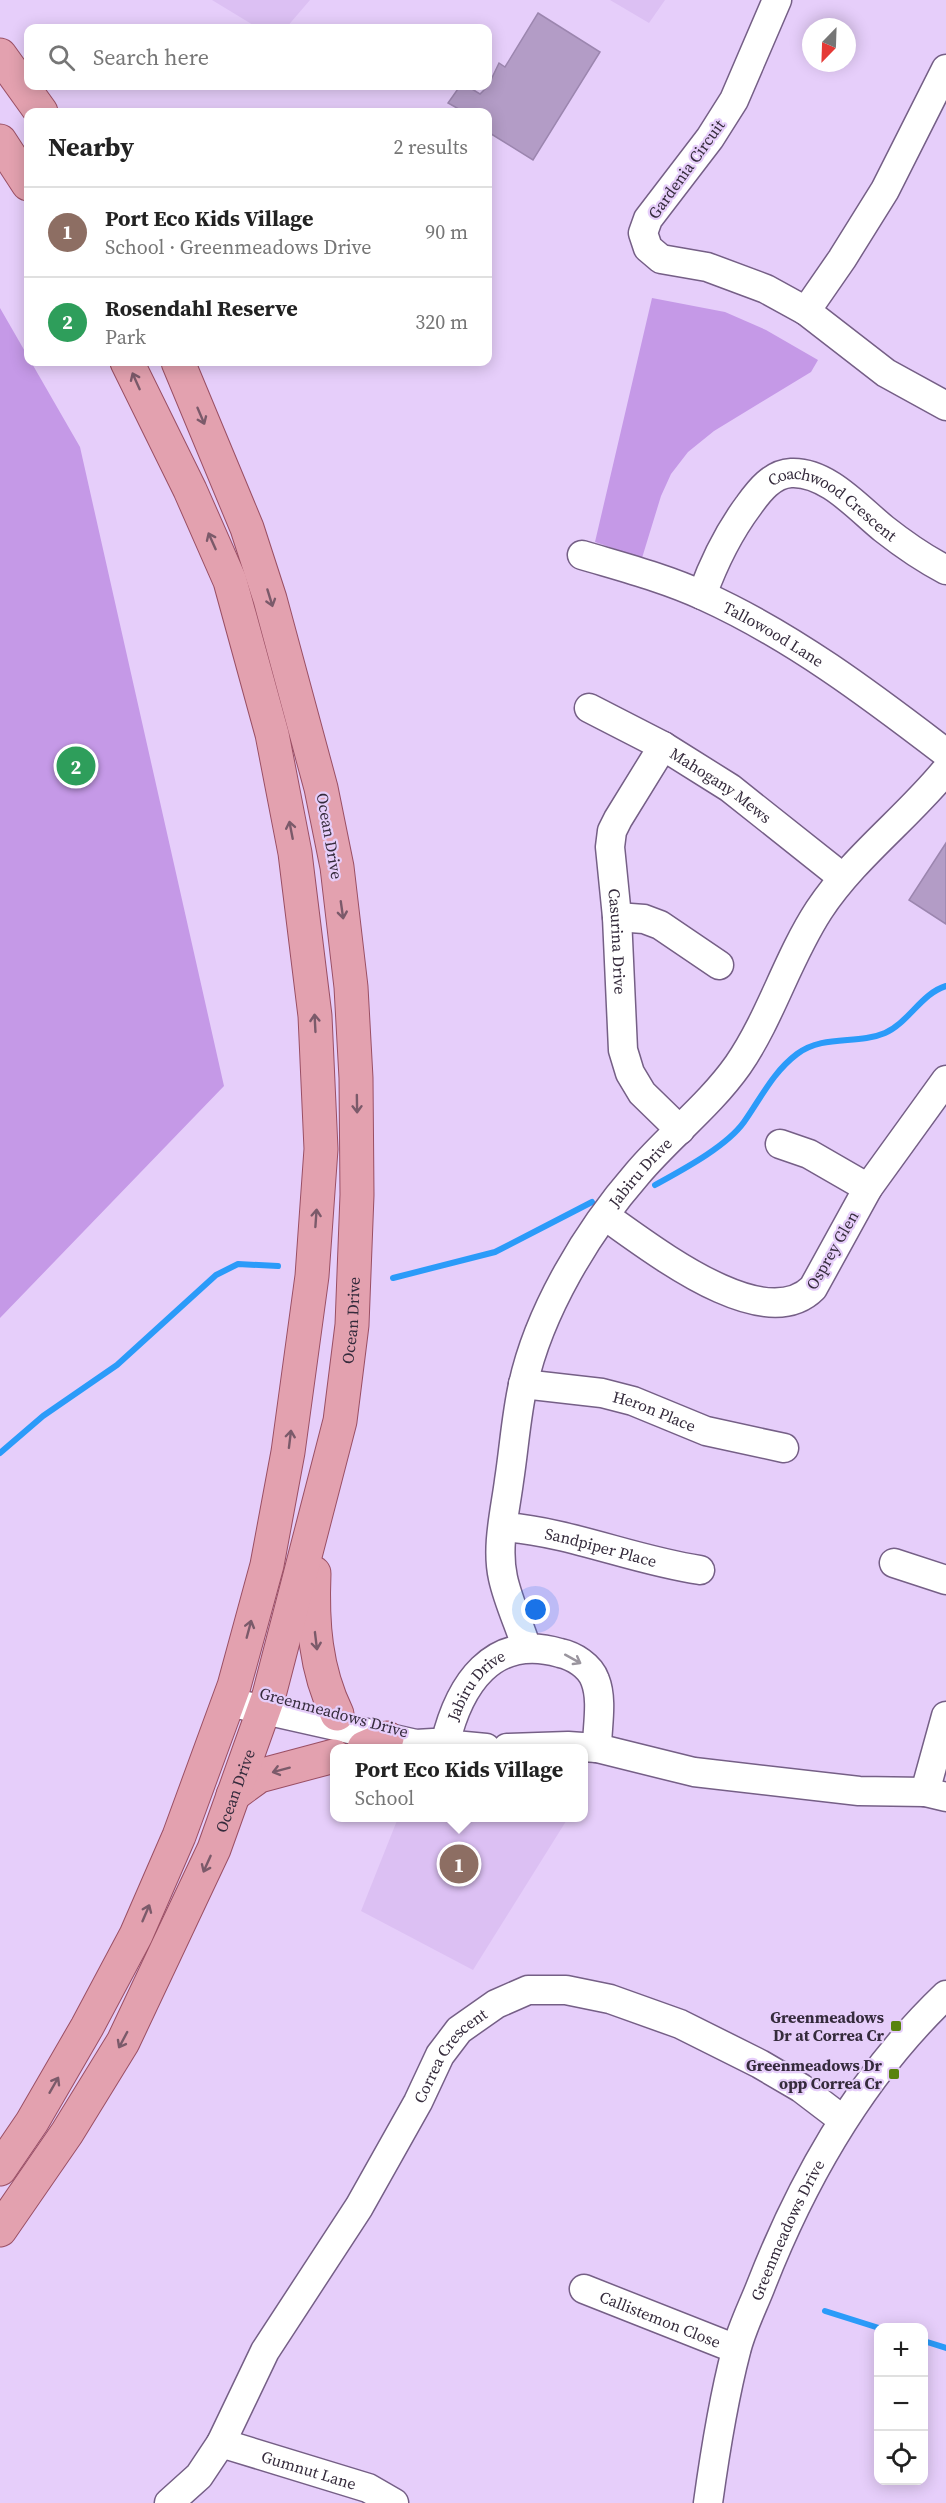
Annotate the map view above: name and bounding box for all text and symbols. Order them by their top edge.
north arrow [802,18,856,72]
search box [24,24,492,90]
icon: search [45,41,78,74]
text: Search here [93,42,209,72]
street label: Gardenia Circuit [642,114,730,223]
text: Nearby [48,129,134,165]
text: 2 results [393,133,468,161]
text: Port Eco Kids Village [105,203,313,233]
text: 1 [62,218,73,246]
text: 90 m [425,218,468,246]
text: School · Greenmeadows Drive [105,233,371,261]
text: Rosendahl Reserve [105,293,298,323]
text: 2 [62,308,73,336]
text: 320 m [415,308,468,336]
text: Park [105,323,146,351]
one-way arrow [130,372,141,390]
one-way arrow [196,406,207,424]
street label: Coachwood Crescent [763,462,902,547]
one-way arrow [206,532,217,550]
one-way arrow [265,588,276,607]
street label: Tallowood Lane [719,596,828,672]
street label: Mahogany Mews [666,742,776,828]
pin: 2 [56,744,96,789]
street label: Ocean Drive [312,791,348,881]
one-way arrow [285,820,296,840]
street label: Casurina Drive [603,887,631,995]
one-way arrow [337,900,348,919]
one-way arrow [309,1014,320,1034]
one-way arrow [351,1094,362,1114]
street label: Jabiru Drive [603,1132,677,1212]
street label: Osprey Glen [801,1206,864,1293]
one-way arrow [311,1208,322,1228]
street label: Ocean Drive [336,1276,365,1365]
street label: Heron Place [611,1385,699,1437]
one-way arrow [285,1429,296,1449]
street label: Sandpiper Place [543,1522,659,1572]
your location [521,1595,550,1624]
one-way arrow [244,1620,256,1639]
one-way arrow [311,1631,322,1651]
street label: Jabiru Drive [441,1644,509,1725]
one-way arrow [564,1653,581,1665]
street label: Greenmeadows Drive [257,1682,411,1742]
popup [330,1744,588,1822]
street label: Ocean Drive [210,1746,260,1836]
text: Port Eco Kids Village [355,1754,563,1784]
one-way arrow [272,1765,291,1776]
text: School [355,1784,414,1812]
pin: 1 [440,1842,478,1886]
one-way arrow [201,1854,212,1872]
one-way arrow [141,1904,152,1923]
street label: Correa Crescent [408,2002,492,2107]
place label: Greenmeadows Dr at Correa Cr [770,2006,885,2046]
marker: Greenmeadows Dr at Correa Cr [889,2019,903,2033]
one-way arrow [117,2030,128,2048]
place label: Greenmeadows Dr opp Correa Cr [746,2054,883,2094]
marker: Greenmeadows Dr opp Correa Cr [887,2067,901,2081]
one-way arrow [48,2077,60,2094]
street label: Greenmeadows Drive [745,2155,829,2304]
street label: Callistemon Close [597,2285,724,2353]
map controls [874,2323,928,2485]
button: + [874,2323,928,2377]
button: − [874,2377,928,2431]
button: locate [874,2431,928,2485]
street label: Gumnut Lane [259,2445,359,2495]

